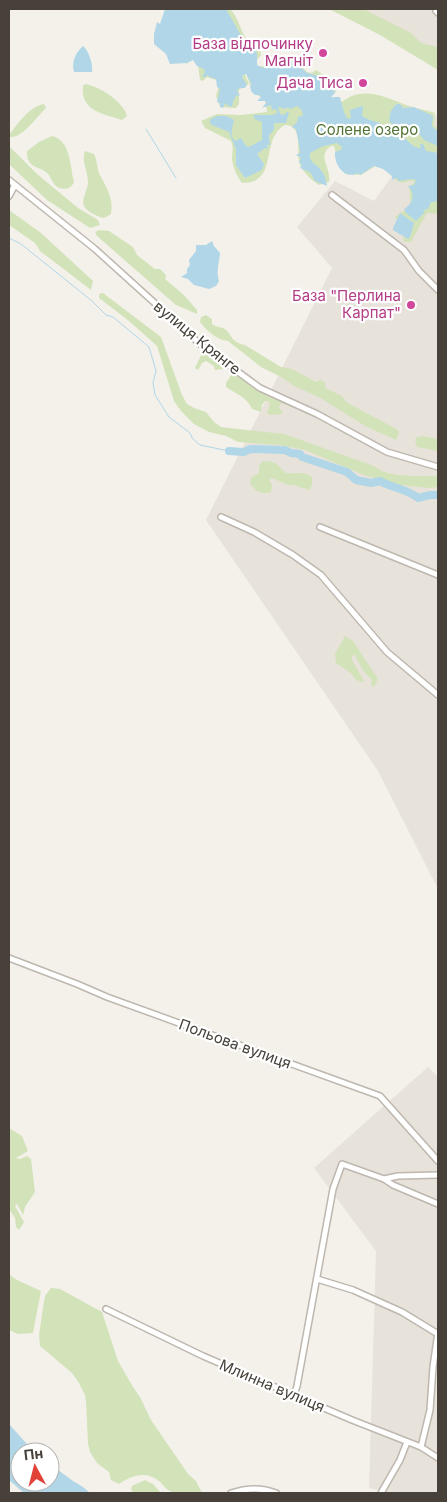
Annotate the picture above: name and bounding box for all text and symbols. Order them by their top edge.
place label: База відпочинку Магніт [192,34,314,70]
marker: База відпочинку Магніт [317,47,329,59]
place label: Дача Тиса [276,73,353,92]
marker: Дача Тиса [357,77,369,89]
park label: Солене озеро [316,120,418,139]
place label: База "Перлина Карпат" [292,286,401,322]
street label: вулиця Крянге [150,297,245,379]
marker: База "Перлина Карпат" [405,299,417,311]
street label: Польова вулиця [176,1014,294,1073]
street label: Млинна вулиця [217,1355,328,1416]
north arrow [10,1442,60,1492]
text: Пн [23,1444,44,1463]

